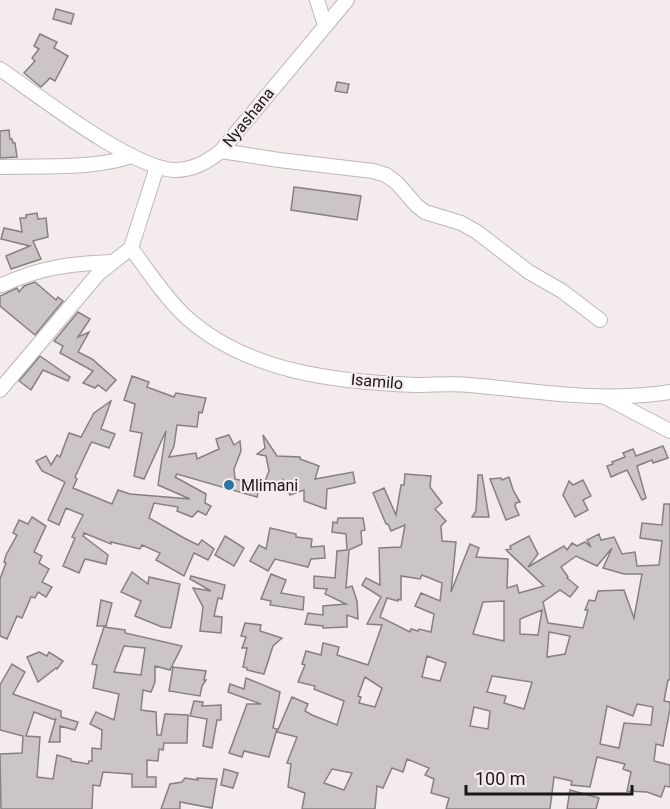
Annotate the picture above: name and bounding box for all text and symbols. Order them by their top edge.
street label: Nyashana [219,84,278,151]
street label: Isamilo [350,370,404,393]
place label: Mlimani [241,476,298,495]
marker: Mlimani [222,478,236,492]
scale bar [466,758,632,796]
text: 100 m [475,768,526,789]

